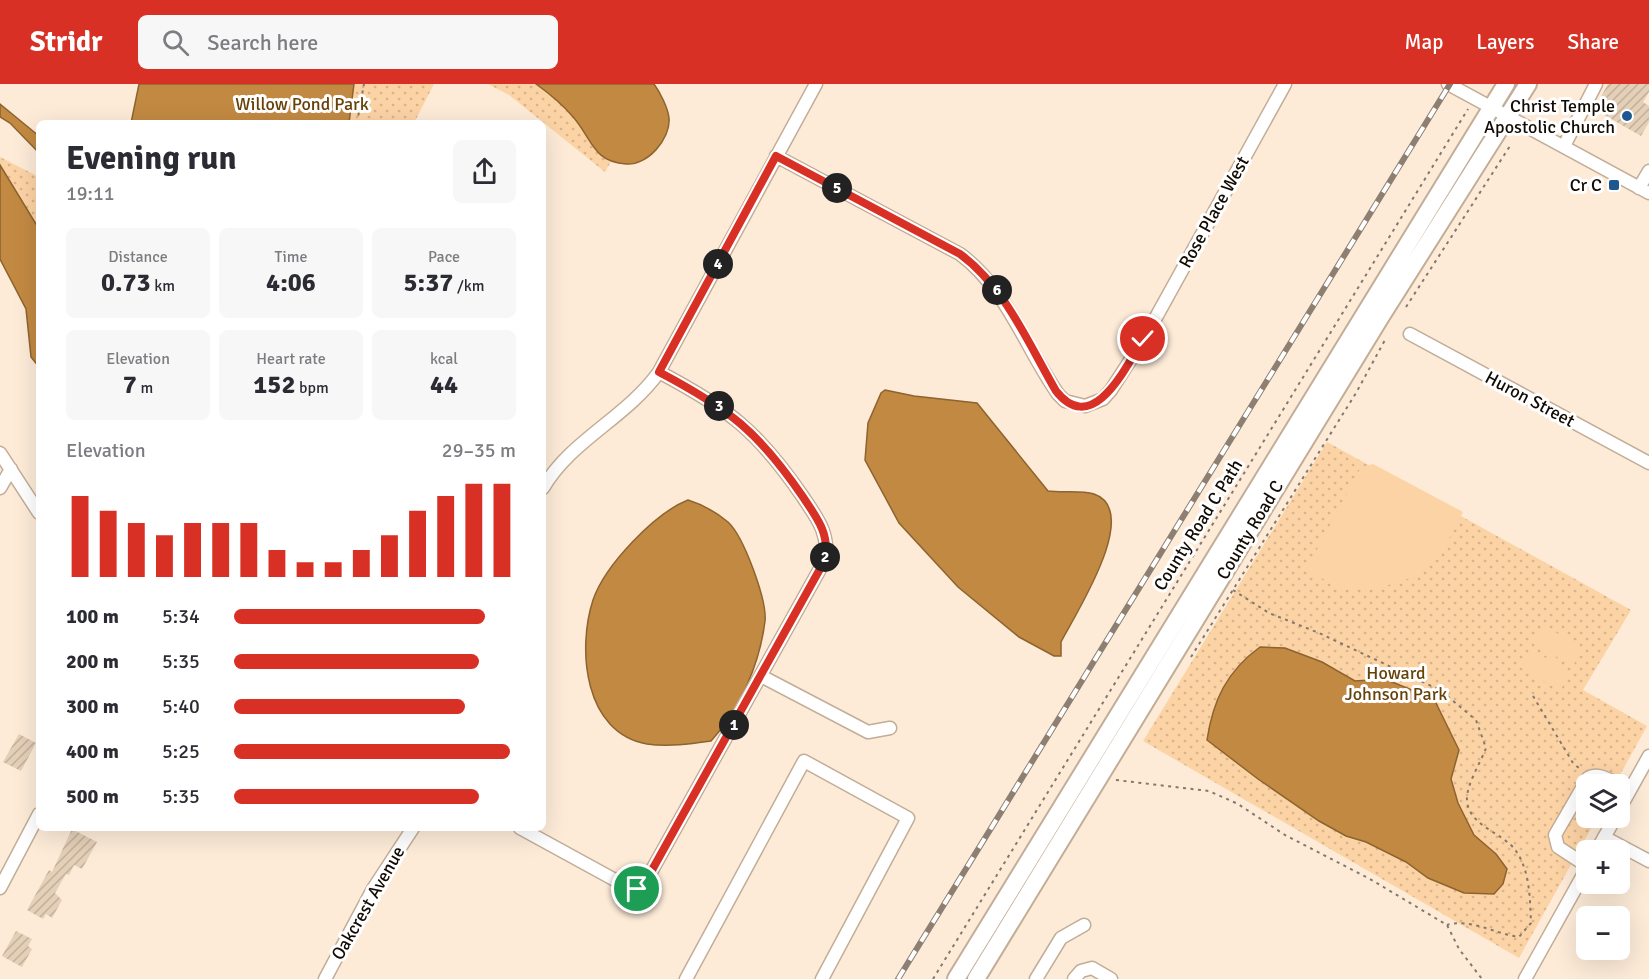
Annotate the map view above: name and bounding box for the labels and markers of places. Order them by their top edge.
place label: Christ Temple Apostolic Church [1484,95,1615,138]
marker: Christ Temple Apostolic Church [1620,109,1634,123]
pin: 5 [822,173,852,203]
place label: Cr C [1570,174,1602,196]
marker: Cr C [1607,178,1621,192]
pin: 4 [703,249,733,279]
pin: 6 [982,275,1012,305]
pin [1117,313,1168,364]
pin: 3 [704,391,734,421]
pin: 2 [810,542,840,572]
pin: 1 [719,710,749,740]
pin [611,863,662,914]

